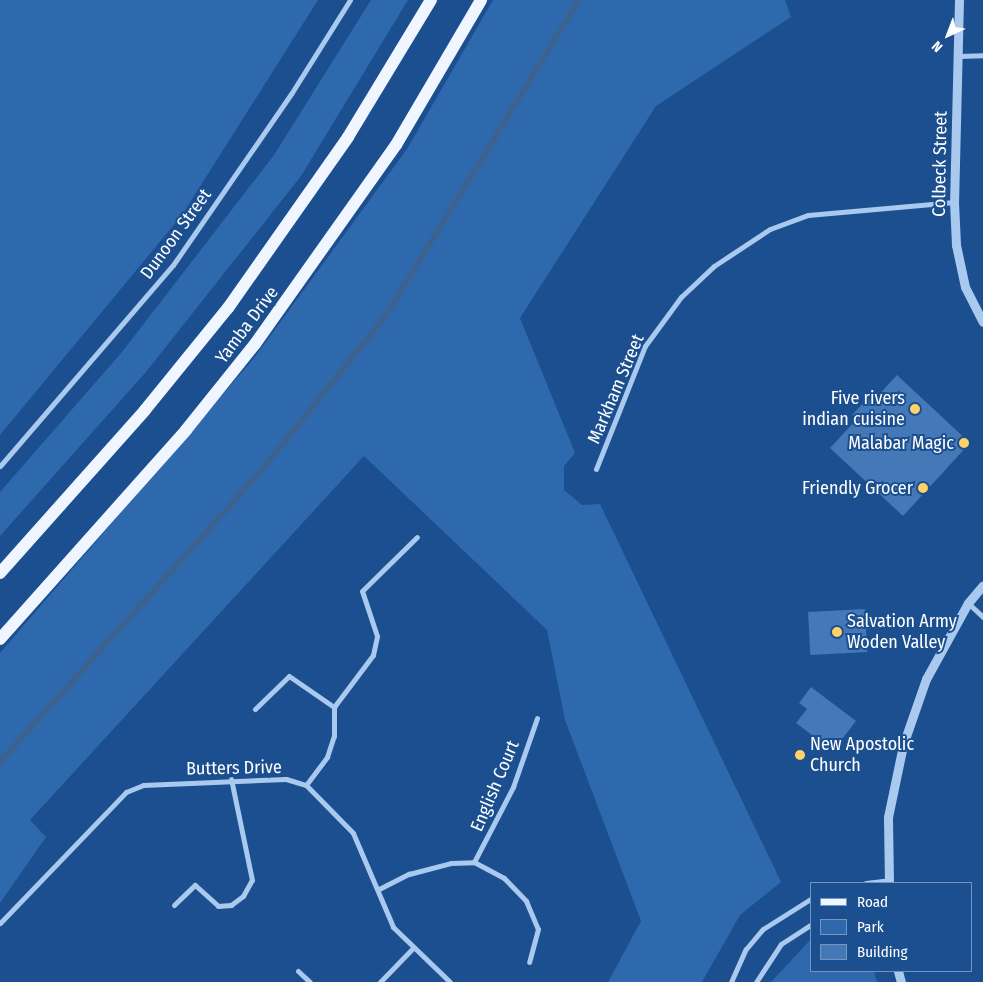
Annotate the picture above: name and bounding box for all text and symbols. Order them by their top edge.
north arrow [923,10,973,60]
text: N [929,37,946,55]
street label: Colbeck Street [928,111,952,217]
street label: Dunoon Street [136,185,216,283]
street label: Yamba Drive [211,282,283,368]
street label: Markham Street [583,331,649,447]
place label: Five rivers indian cuisine [802,388,905,430]
marker: Five rivers indian cuisine [909,403,921,415]
place label: Malabar Magic [848,432,954,454]
marker: Malabar Magic [958,437,970,449]
place label: Friendly Grocer [802,477,913,499]
marker: Friendly Grocer [917,482,929,494]
place label: Salvation Army Woden Valley [847,611,957,654]
marker: Salvation Army Woden Valley [831,626,843,638]
place label: New Apostolic Church [810,734,914,776]
street label: English Court [466,737,524,835]
marker: New Apostolic Church [794,749,806,761]
street label: Butters Drive [186,756,282,780]
legend [810,882,973,972]
text: Road [857,893,888,911]
text: Park [857,918,884,936]
text: Building [857,943,908,961]

